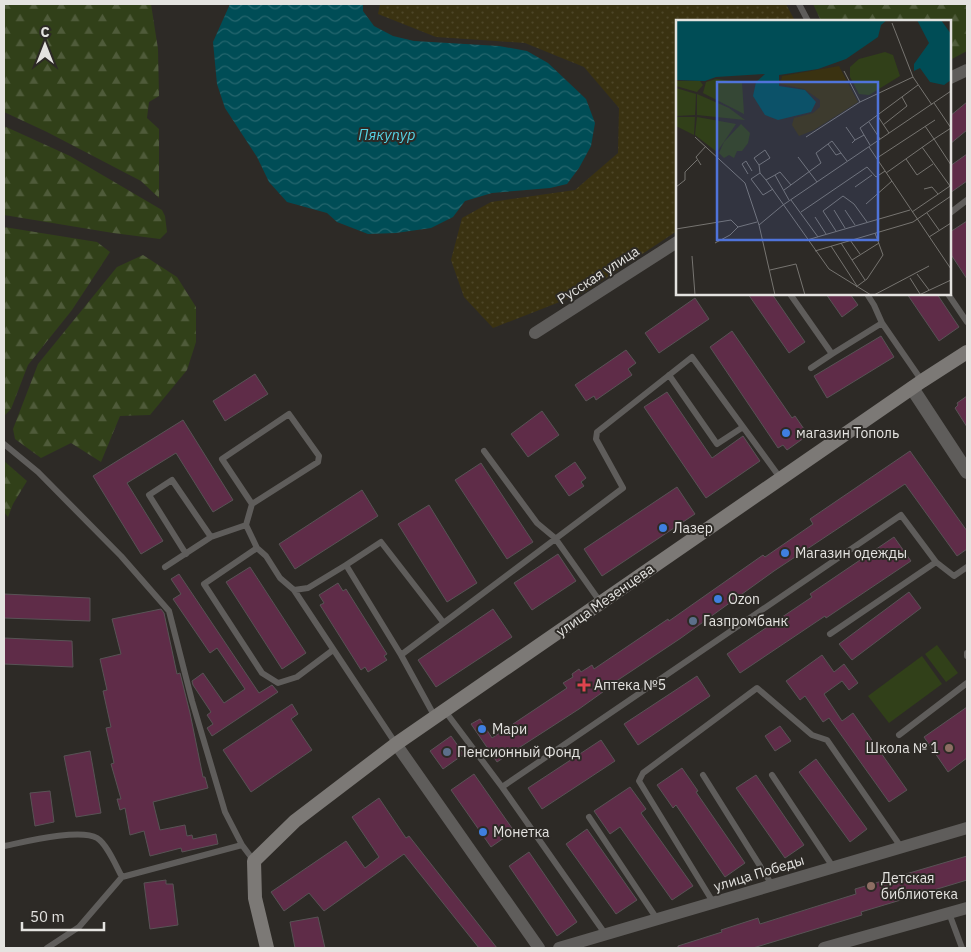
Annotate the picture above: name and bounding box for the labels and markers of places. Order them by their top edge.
place label: магазин Тополь [796,424,899,442]
marker: магазин Тополь [780,427,792,439]
place label: Лазер [673,519,713,537]
marker: Лазер [657,522,669,534]
place label: Магазин одежды [795,544,907,562]
marker: Магазин одежды [779,547,791,559]
place label: Ozon [728,590,760,608]
marker: Ozon [712,593,724,605]
place label: Газпромбанк [703,612,789,630]
marker: Газпромбанк [687,615,699,627]
place label: Аптека №5 [594,676,666,694]
marker: Аптека №5 [578,679,590,691]
place label: Мари [492,720,527,738]
marker: Мари [476,723,488,735]
place label: Школа № 1 [866,739,939,757]
marker: Школа № 1 [943,742,955,754]
place label: Пенсионный Фонд [457,743,580,761]
marker: Пенсионный Фонд [441,746,453,758]
place label: Монетка [493,823,550,841]
marker: Монетка [477,826,489,838]
place label: Детская библиотека [881,869,958,903]
marker: Детская библиотека [865,880,877,892]

